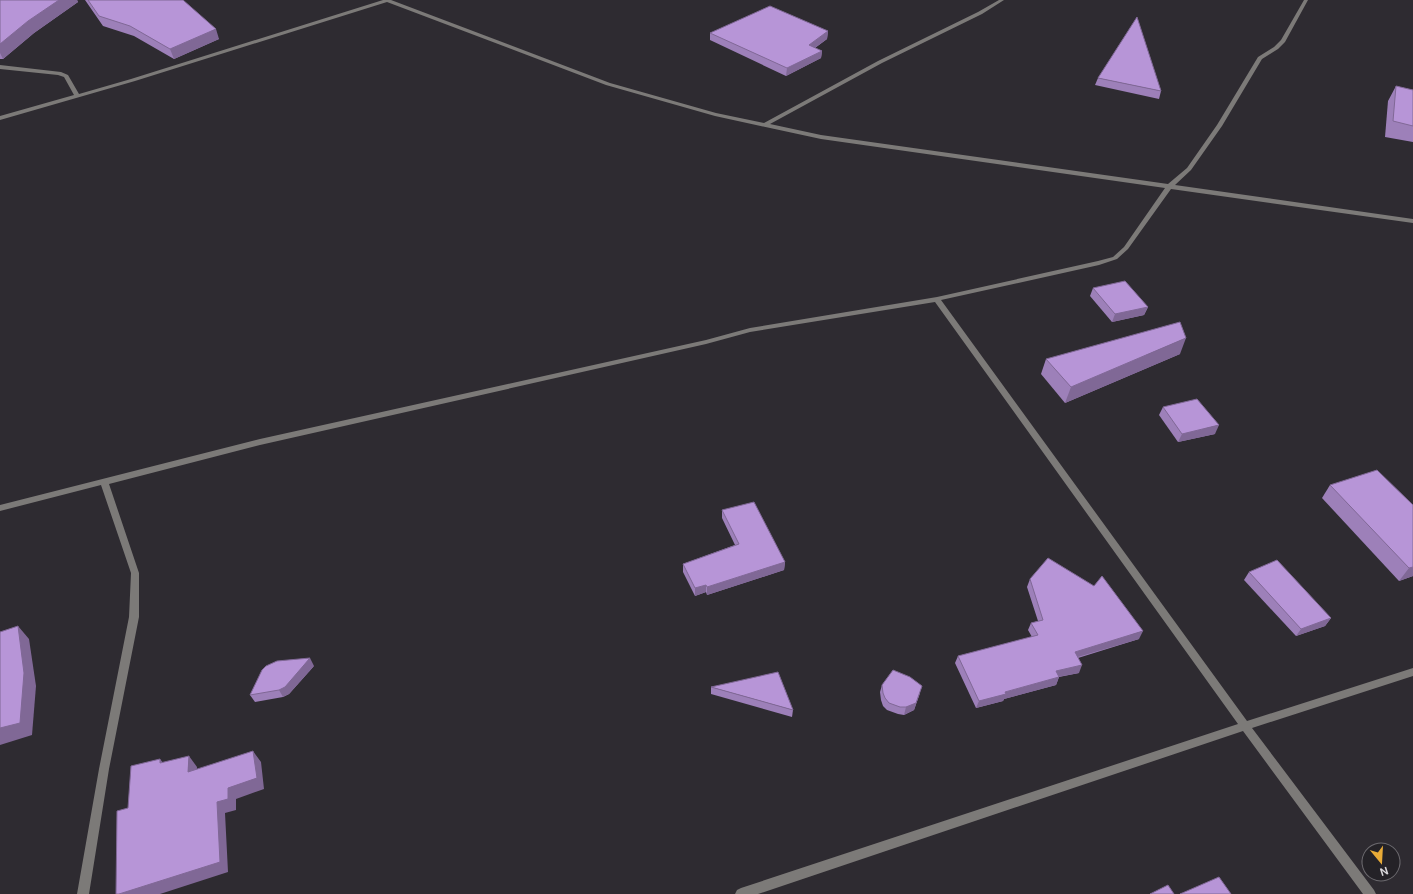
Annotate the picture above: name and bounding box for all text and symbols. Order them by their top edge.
north arrow [1361,842,1401,882]
text: N [1378,864,1390,879]

